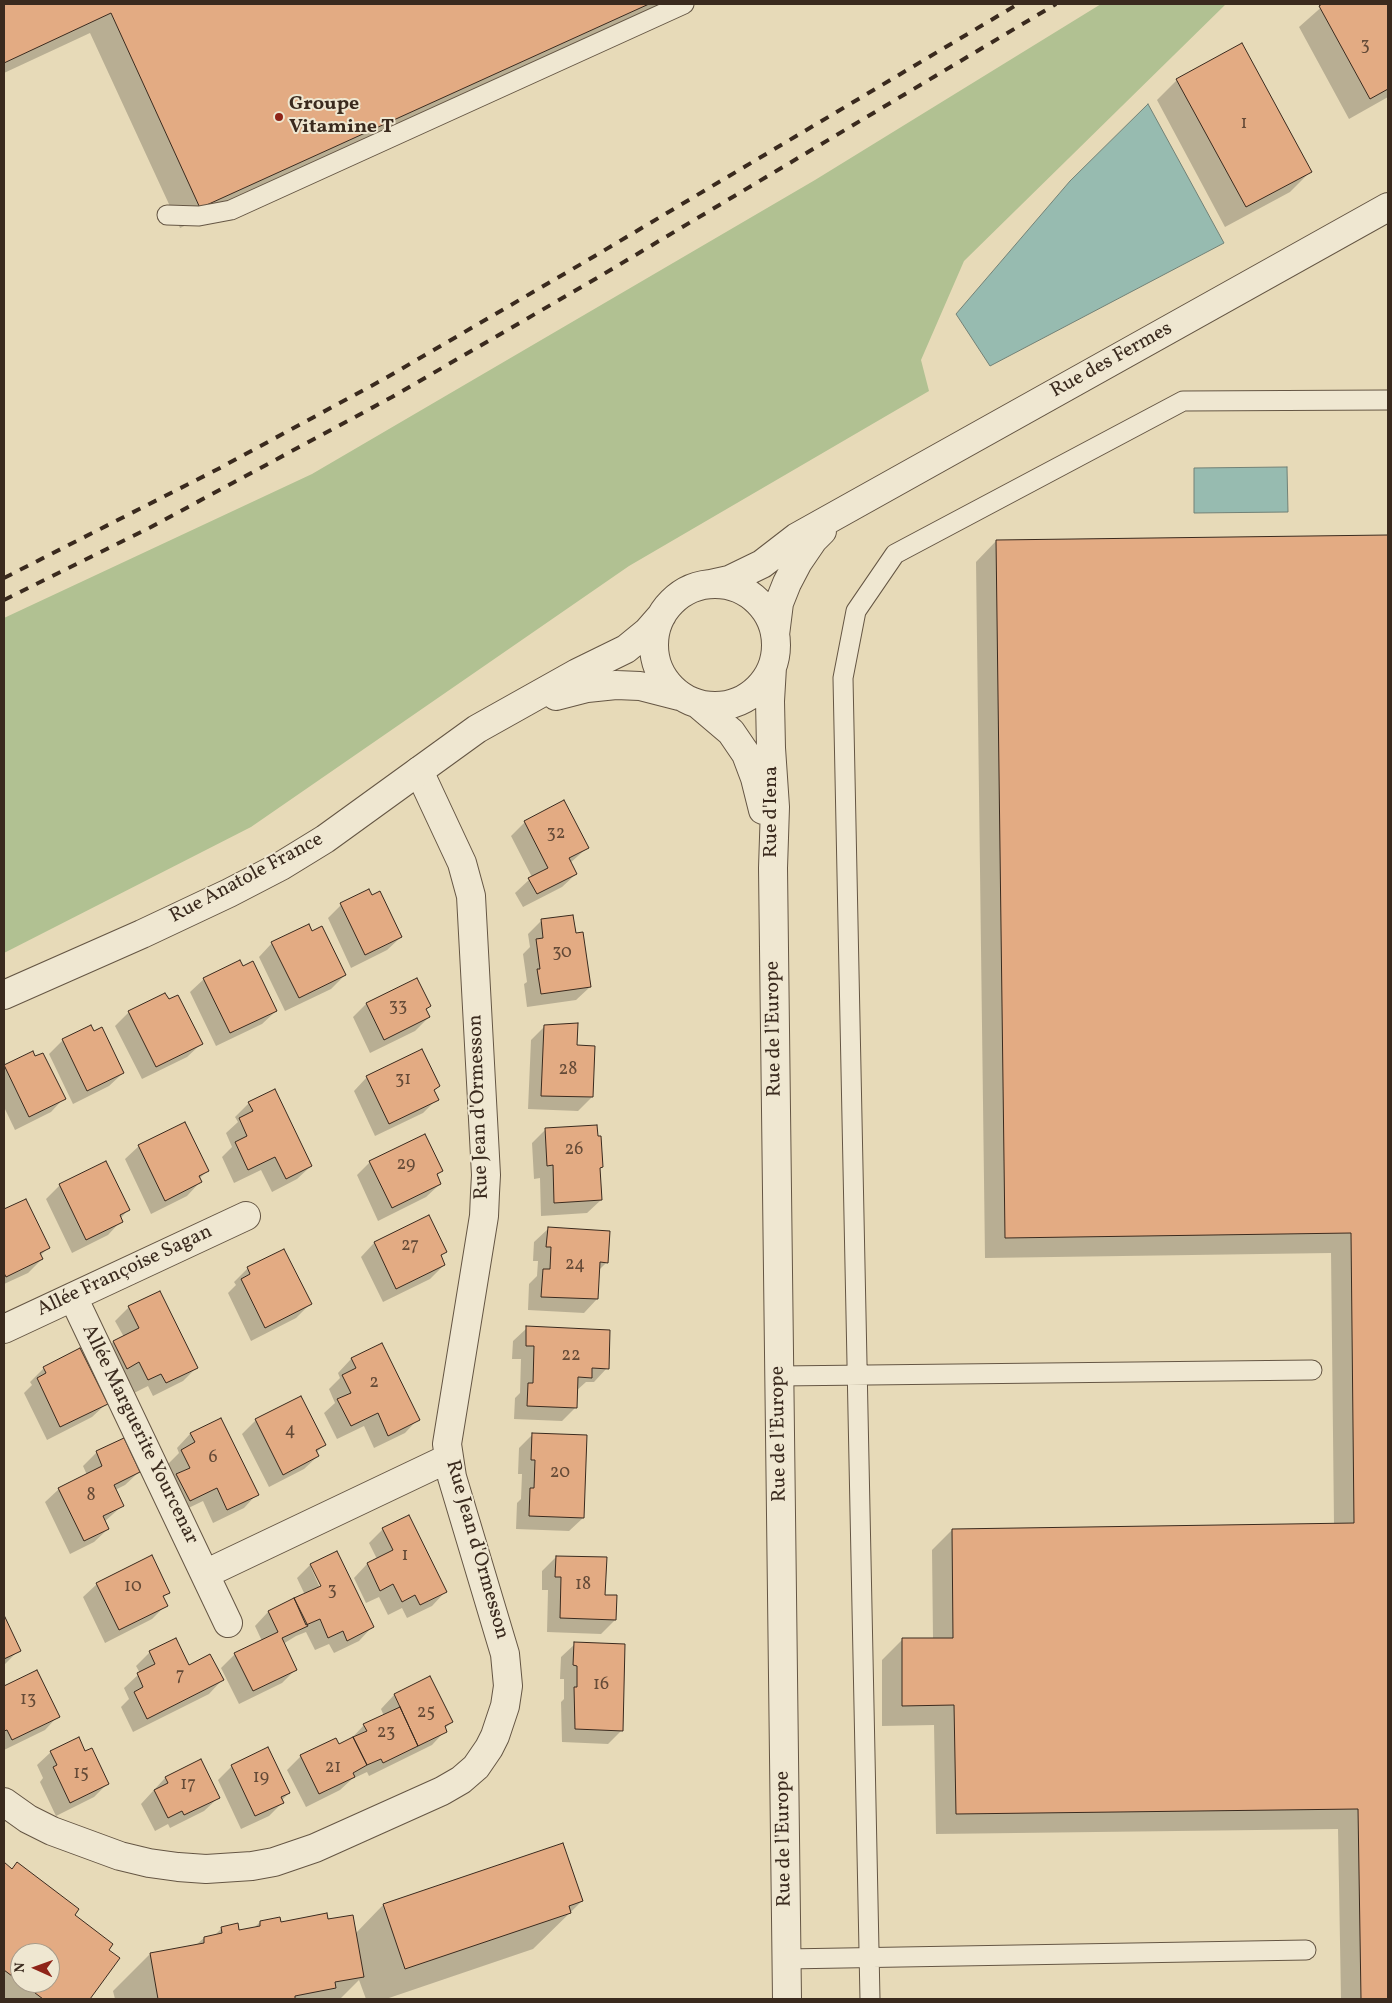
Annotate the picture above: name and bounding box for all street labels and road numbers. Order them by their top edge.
street label: Rue des Fermes [1047,318,1177,404]
street label: Rue d'Iena [760,766,784,858]
street label: Rue Anatole France [166,828,328,930]
street label: Rue de l'Europe [762,961,788,1097]
street label: Rue Jean d'Ormesson [465,1014,495,1200]
street label: Allée Françoise Sagan [34,1221,216,1323]
street label: Allée Marguerite Yourcenar [75,1321,203,1549]
street label: Rue de l'Europe [767,1366,793,1502]
street label: Rue Jean d'Ormesson [439,1458,513,1642]
street label: Rue de l'Europe [772,1771,798,1907]

